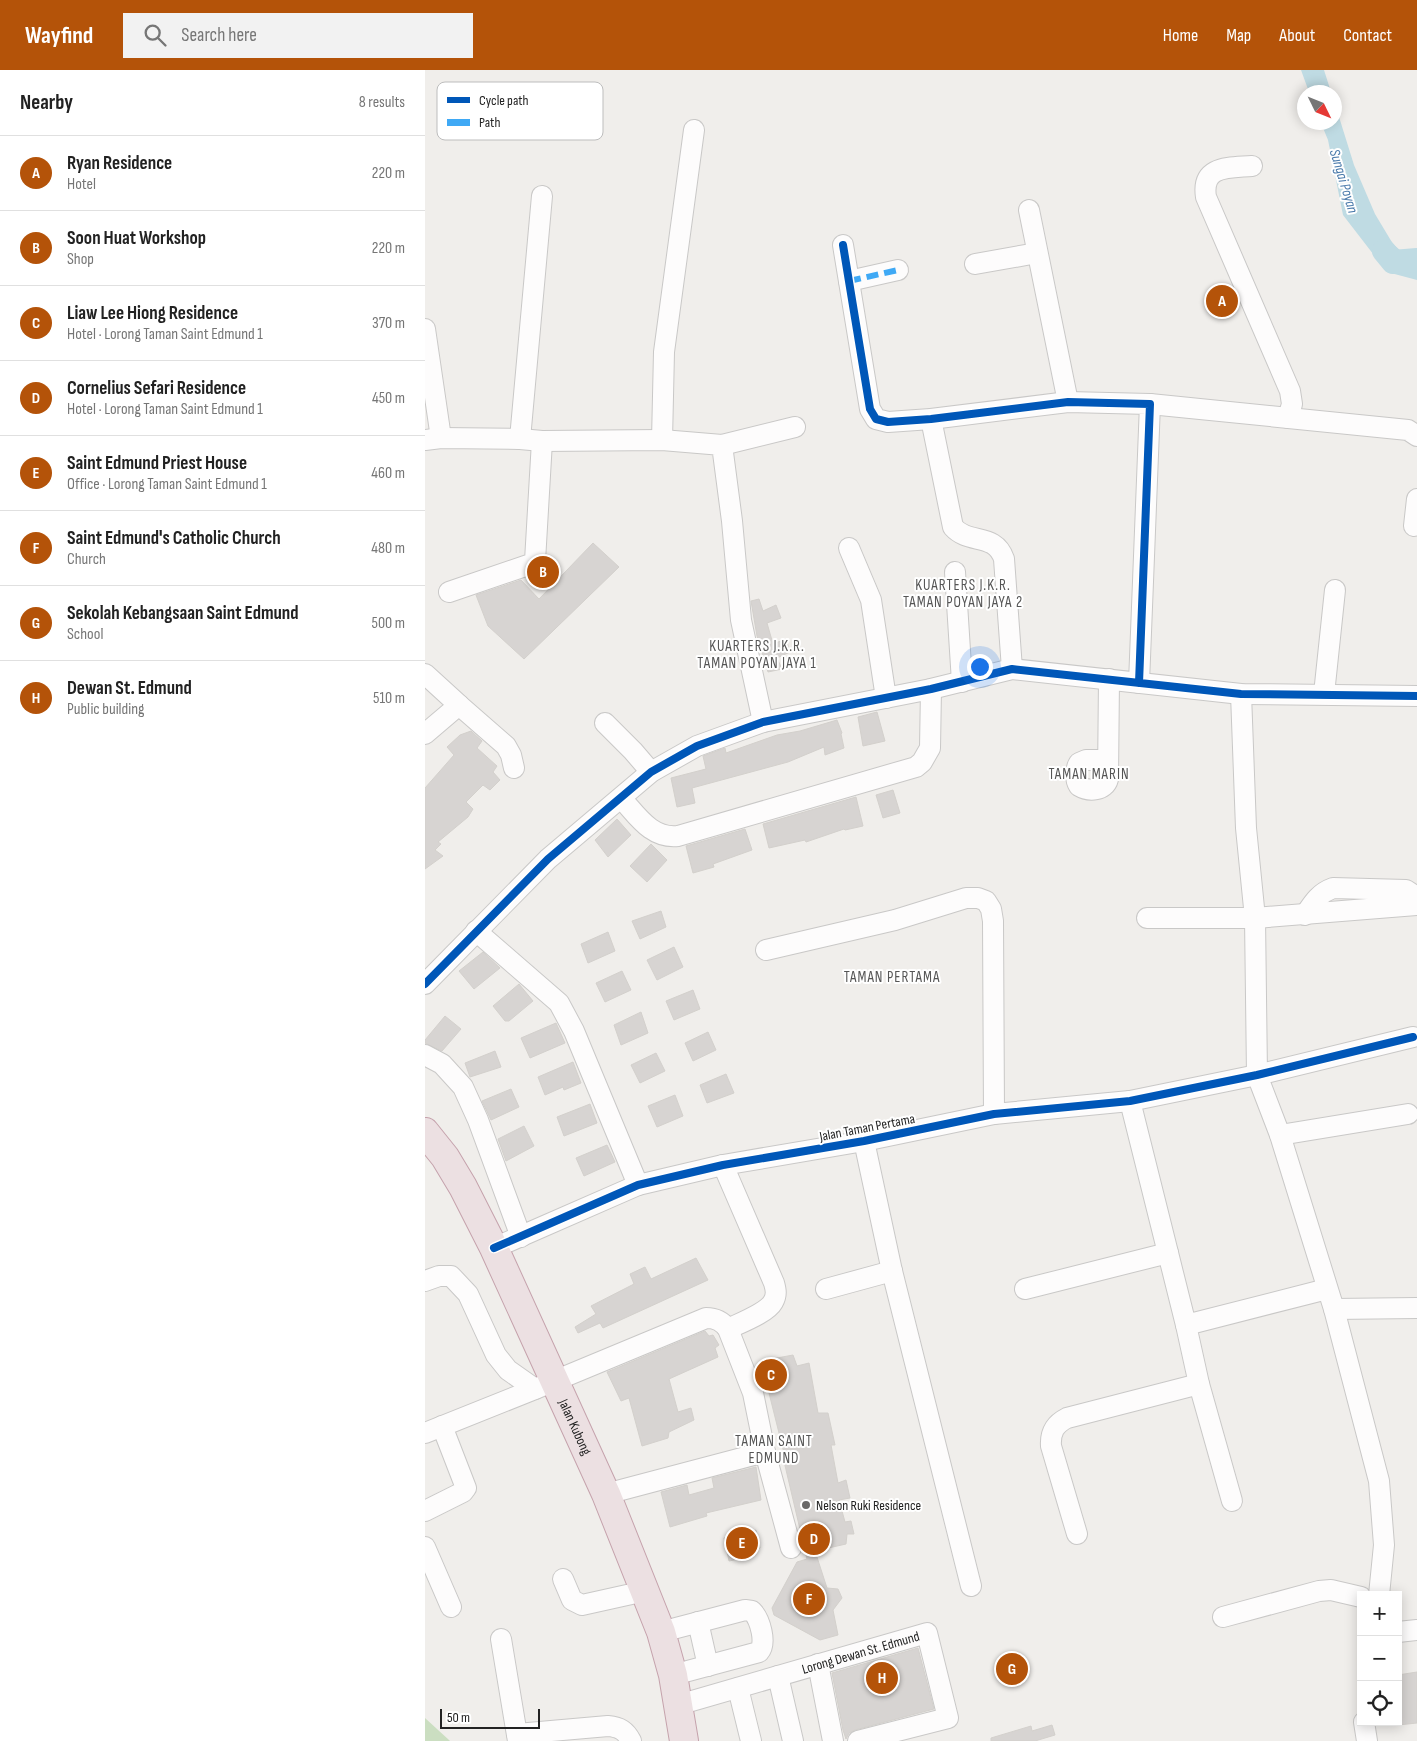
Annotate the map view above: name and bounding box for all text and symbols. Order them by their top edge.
search box [123,13,473,58]
text: Wayfind [25,21,93,50]
icon: search [141,21,169,49]
text: Search here [181,24,257,47]
text: Home [1163,25,1198,46]
text: Map [1226,25,1251,46]
text: About [1279,25,1315,46]
text: Contact [1343,25,1392,46]
legend [437,82,603,140]
north arrow [1297,85,1342,130]
text: Nearby [20,90,73,115]
text: Cycle path [479,92,529,109]
text: 8 results [359,93,405,112]
text: Path [479,114,500,131]
water label: Sungai Poyan [1325,147,1362,215]
text: Ryan Residence [67,152,172,175]
text: A [32,164,40,183]
text: 220 m [372,164,405,183]
text: Hotel [67,175,96,194]
text: Soon Huat Workshop [67,227,206,250]
text: B [32,239,40,258]
text: 220 m [372,239,405,258]
text: Shop [67,250,94,269]
pin: A [1206,282,1238,320]
text: Liaw Lee Hiong Residence [67,302,238,325]
text: C [32,314,40,333]
text: 370 m [372,314,405,333]
text: Hotel · Lorong Taman Saint Edmund 1 [67,325,263,344]
text: Cornelius Sefari Residence [67,377,246,400]
text: D [32,389,40,408]
text: 450 m [372,389,405,408]
text: Hotel · Lorong Taman Saint Edmund 1 [67,400,263,419]
text: Saint Edmund Priest House [67,452,247,475]
text: E [33,464,39,483]
text: 460 m [371,464,405,483]
text: Office · Lorong Taman Saint Edmund 1 [67,475,267,494]
text: Saint Edmund's Catholic Church [67,527,281,550]
text: F [33,539,39,558]
text: 480 m [371,539,405,558]
text: Church [67,550,106,569]
pin: B [527,553,559,591]
district label: KUARTERS J.K.R. TAMAN POYAN JAYA 2 [903,576,1023,612]
text: Sekolah Kebangsaan Saint Edmund [67,602,299,625]
text: G [32,614,40,633]
text: 500 m [371,614,405,633]
text: School [67,625,103,644]
district label: KUARTERS J.K.R. TAMAN POYAN JAYA 1 [697,637,817,673]
your location [967,654,993,680]
text: Dewan St. Edmund [67,677,192,700]
text: H [32,689,40,708]
text: 510 m [373,689,405,708]
text: Public building [67,700,144,719]
district label: TAMAN MARIN [1048,765,1130,784]
district label: TAMAN PERTAMA [844,968,940,987]
street label: Jalan Taman Pertama [817,1110,916,1145]
pin: C [755,1356,787,1394]
street label: Jalan Kubong [554,1395,595,1458]
district label: TAMAN SAINT EDMUND [735,1432,813,1468]
place label: Nelson Ruki Residence [816,1497,921,1514]
marker: Nelson Ruki Residence [800,1499,812,1511]
pin: D [798,1520,830,1558]
pin: E [726,1524,758,1562]
pin: F [793,1580,825,1618]
map controls [1357,1591,1402,1726]
button: + [1357,1591,1402,1636]
street label: Lorong Dewan St. Edmund [800,1628,922,1678]
button: − [1357,1636,1402,1681]
pin: G [996,1650,1028,1688]
pin: H [866,1659,898,1697]
button: locate [1357,1681,1402,1726]
scale bar [440,1706,540,1729]
text: 50 m [447,1709,470,1726]

